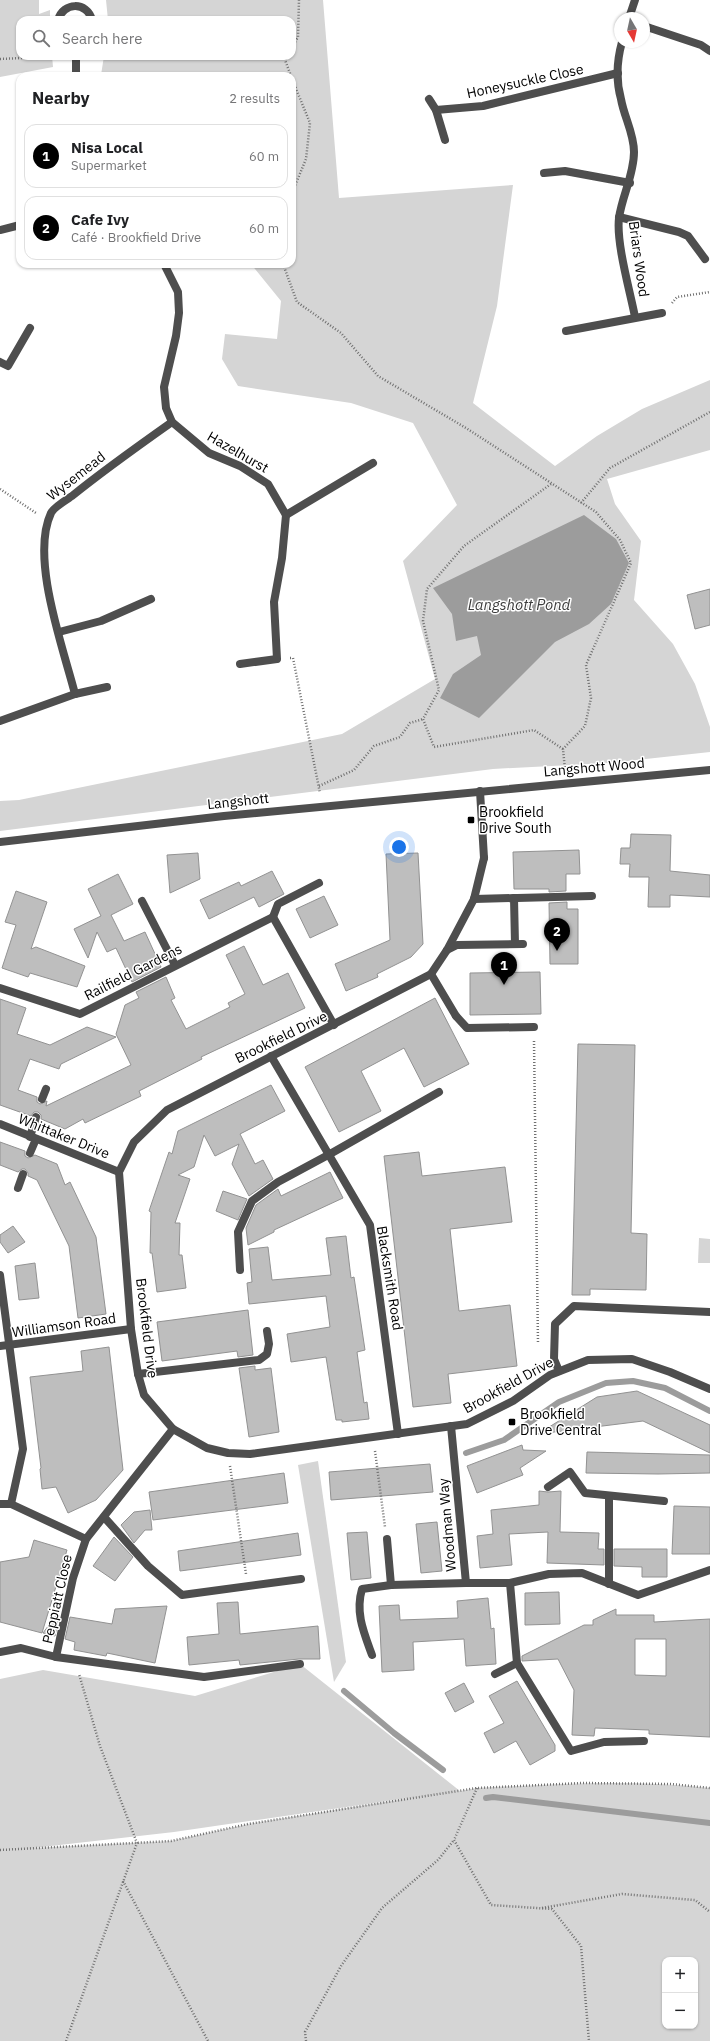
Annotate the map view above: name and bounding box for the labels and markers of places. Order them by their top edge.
place label: Brookfield Drive South [479,803,552,837]
marker: Brookfield Drive South [466,815,476,825]
pin: 2 [544,918,570,951]
pin: 1 [491,952,517,985]
place label: Brookfield Drive Central [520,1405,602,1439]
marker: Brookfield Drive Central [507,1417,517,1427]

